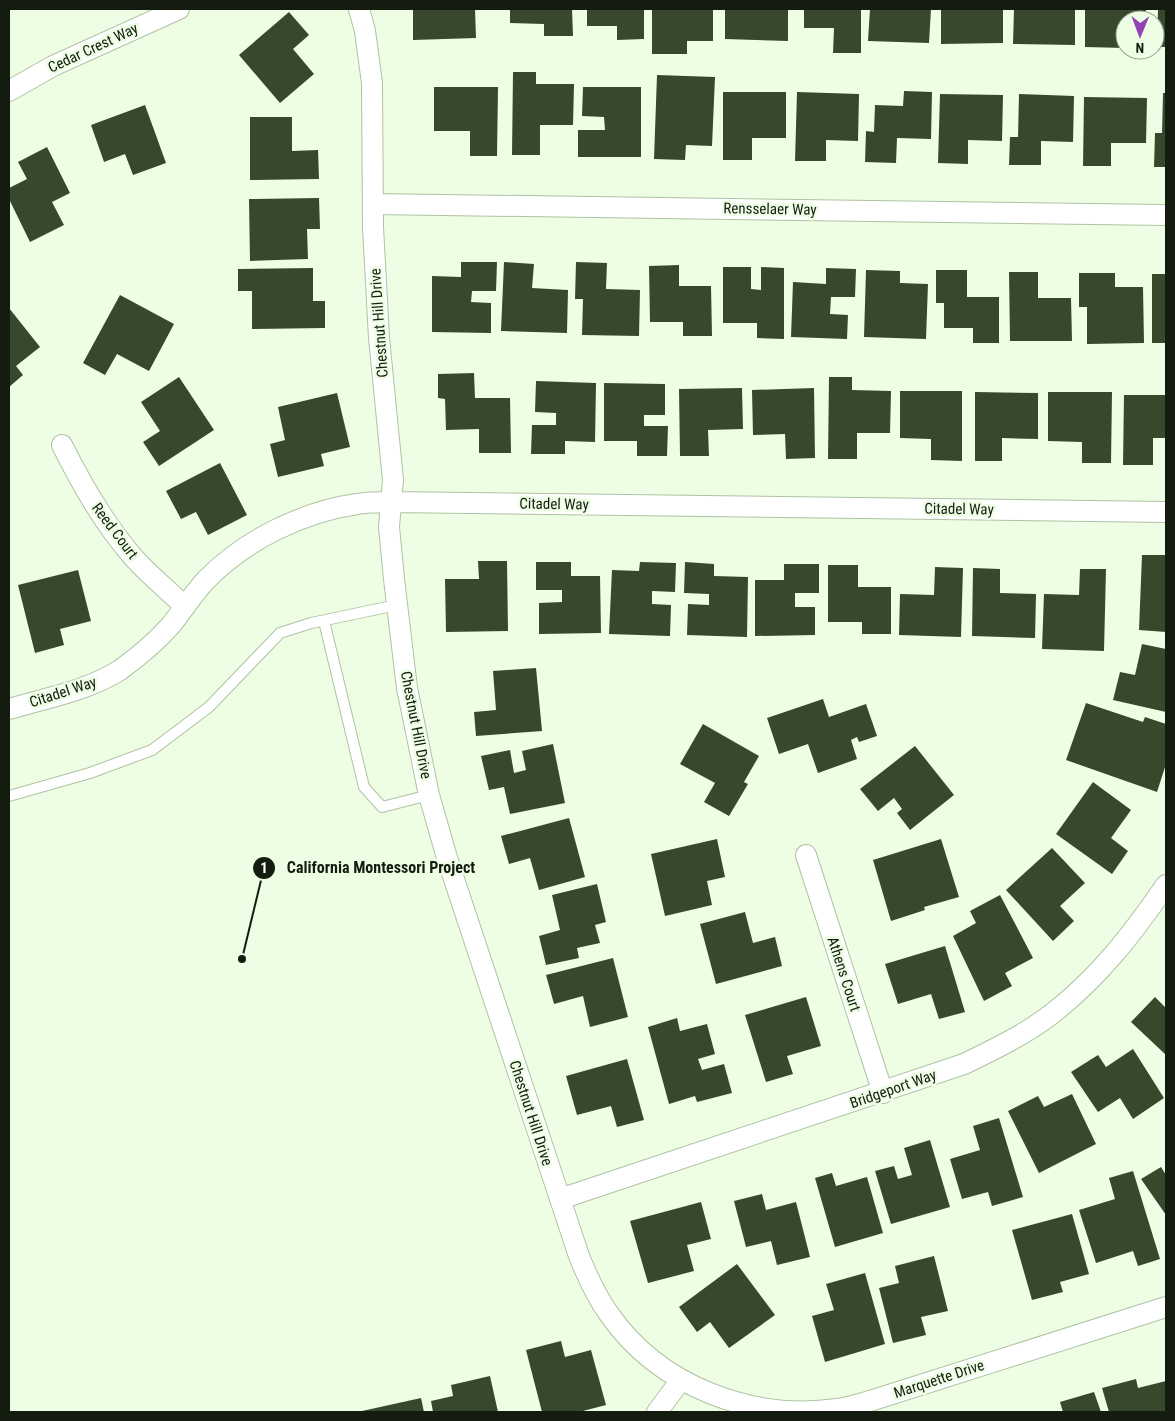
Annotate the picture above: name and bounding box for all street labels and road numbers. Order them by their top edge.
street label: Cedar Crest Way [45,19,141,77]
street label: Rensselaer Way [723,199,817,219]
street label: Chestnut Hill Drive [366,268,392,378]
street label: Citadel Way [519,494,589,514]
street label: Reed Court [88,499,142,563]
street label: Citadel Way [924,499,994,519]
street label: Chestnut Hill Drive [397,670,435,780]
street label: Citadel Way [27,673,99,711]
street label: Athens Court [823,934,865,1014]
street label: Chestnut Hill Drive [506,1058,556,1168]
street label: Bridgeport Way [847,1066,939,1112]
street label: Marquette Drive [892,1356,986,1402]

